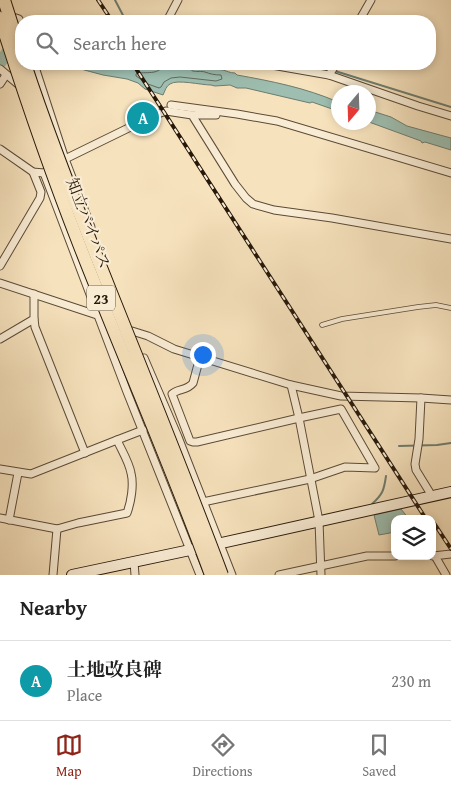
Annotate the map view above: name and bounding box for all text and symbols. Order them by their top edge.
search box [15,15,436,70]
icon: search [33,29,61,57]
text: Search here [73,29,167,57]
north arrow [331,85,376,130]
pin: A [127,99,159,137]
street label: 知立バイパス [61,174,117,272]
road number: 23 [87,286,115,310]
your location [190,342,216,368]
map controls [391,515,436,560]
button: layers [391,515,436,560]
text: Nearby [20,592,87,623]
text: 土地改良碑 [67,655,162,683]
text: A [31,669,41,693]
text: 230 m [391,669,431,693]
text: Place [67,683,102,707]
tab: Map [55,731,83,781]
tab: Directions [192,731,253,781]
tab: Saved [362,731,396,781]

